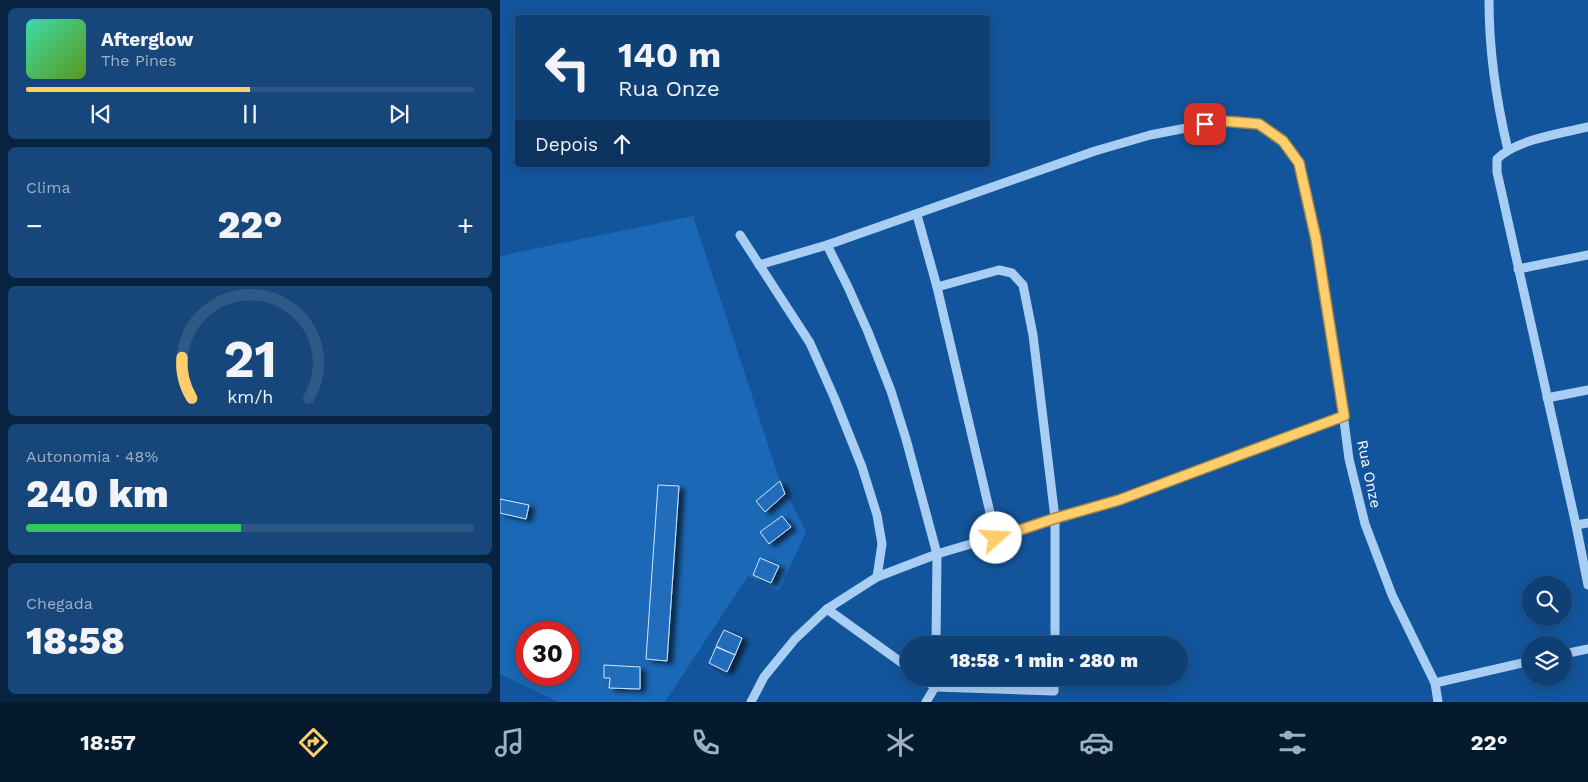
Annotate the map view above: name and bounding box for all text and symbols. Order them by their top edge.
text: Afterglow [101,28,193,51]
text: 140 m [618,34,721,76]
icon: left [535,35,600,100]
text: The Pines [101,51,177,70]
text: Rua Onze [618,76,720,101]
icon: previous [87,100,115,128]
icon: pause [236,100,264,128]
icon: next [385,100,413,128]
pin [1184,103,1226,145]
icon: arrive [1191,110,1219,138]
icon: ahead [608,130,636,158]
text: Depois [535,133,598,156]
text: Clima [26,178,70,197]
text: 22° [218,203,282,247]
text: − [26,209,43,242]
text: + [457,209,474,242]
text: 21 [223,329,277,390]
text: km/h [227,386,273,407]
street label: Rua Onze [1353,438,1385,510]
text: Autonomia · 48% [26,447,158,466]
text: 240 km [26,472,169,516]
position arrow [969,511,1021,563]
map controls [1522,576,1572,686]
button: search [1522,576,1572,626]
text: Chegada [26,594,93,613]
text: 18:58 [26,619,125,663]
speed limit sign: 30 [515,621,580,686]
button: layers [1522,636,1572,686]
text: 18:58 · 1 min · 280 m [950,649,1138,672]
icon: directions [296,725,331,760]
icon: music [492,725,527,760]
icon: phone [688,725,723,760]
icon: climate [883,725,918,760]
icon: car [1079,725,1114,760]
icon: filters [1275,725,1310,760]
text: 18:57 [80,730,136,755]
text: 22° [1471,730,1508,755]

